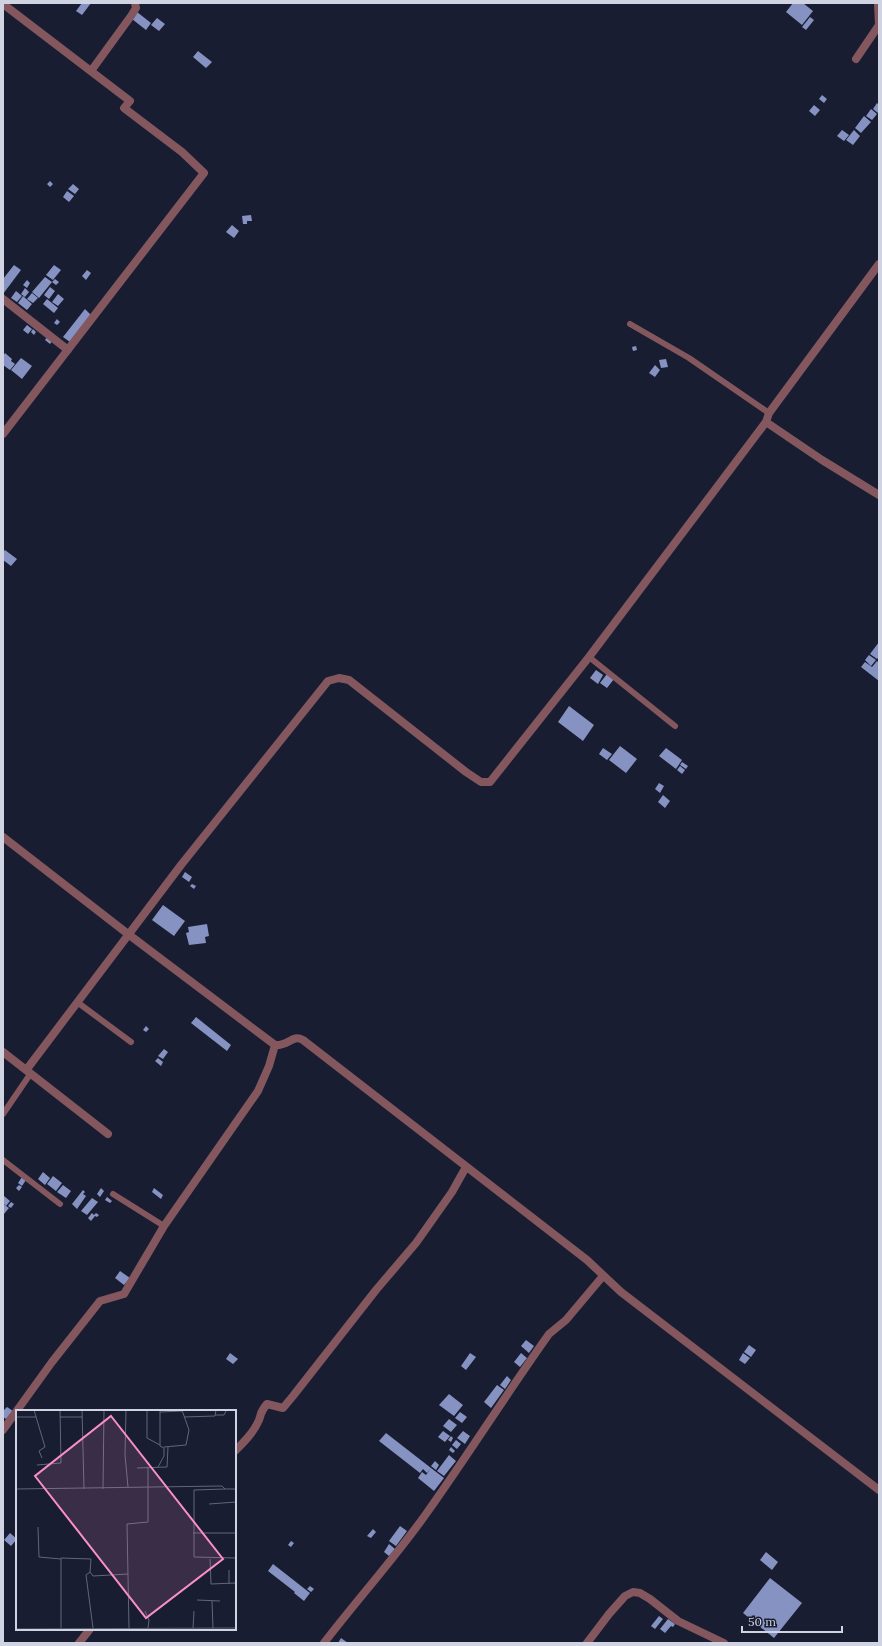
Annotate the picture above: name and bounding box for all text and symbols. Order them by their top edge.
inset map [16,1410,236,1630]
scale bar [742,1608,842,1634]
text: 50 m [748,1614,776,1629]

